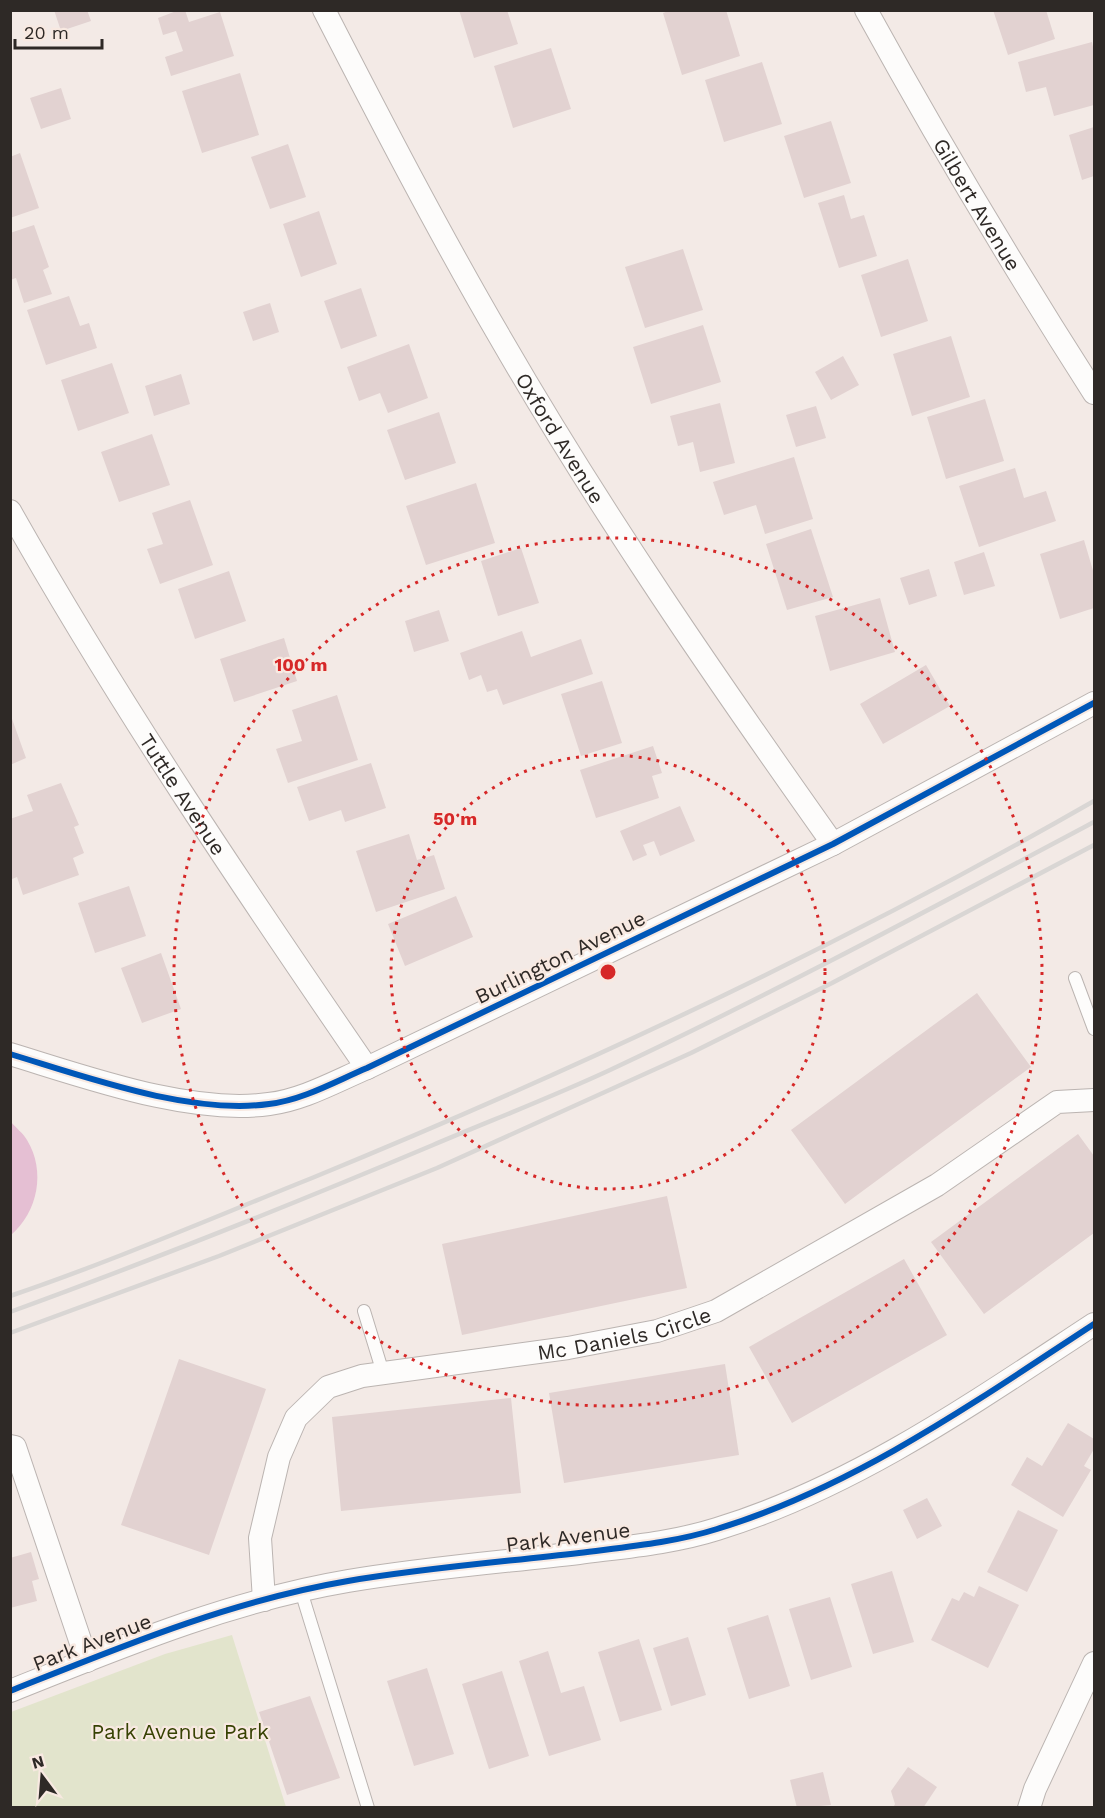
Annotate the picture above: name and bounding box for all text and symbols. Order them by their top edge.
scale bar [15,12,102,50]
text: 20 m [24,22,69,43]
street label: Gilbert Avenue [929,133,1027,275]
street label: Oxford Avenue [511,368,610,508]
text: 100 m [274,654,328,675]
street label: Tuttle Avenue [135,729,232,860]
text: 50 m [433,808,477,829]
street label: Burlington Avenue [471,905,649,1009]
centre of rings [598,962,618,982]
street label: Mc Daniels Circle [536,1301,714,1365]
street label: Park Avenue [504,1517,632,1557]
street label: Park Avenue [29,1608,155,1676]
park label: Park Avenue Park [91,1719,269,1744]
north arrow [12,1746,72,1806]
text: N [30,1751,46,1773]

